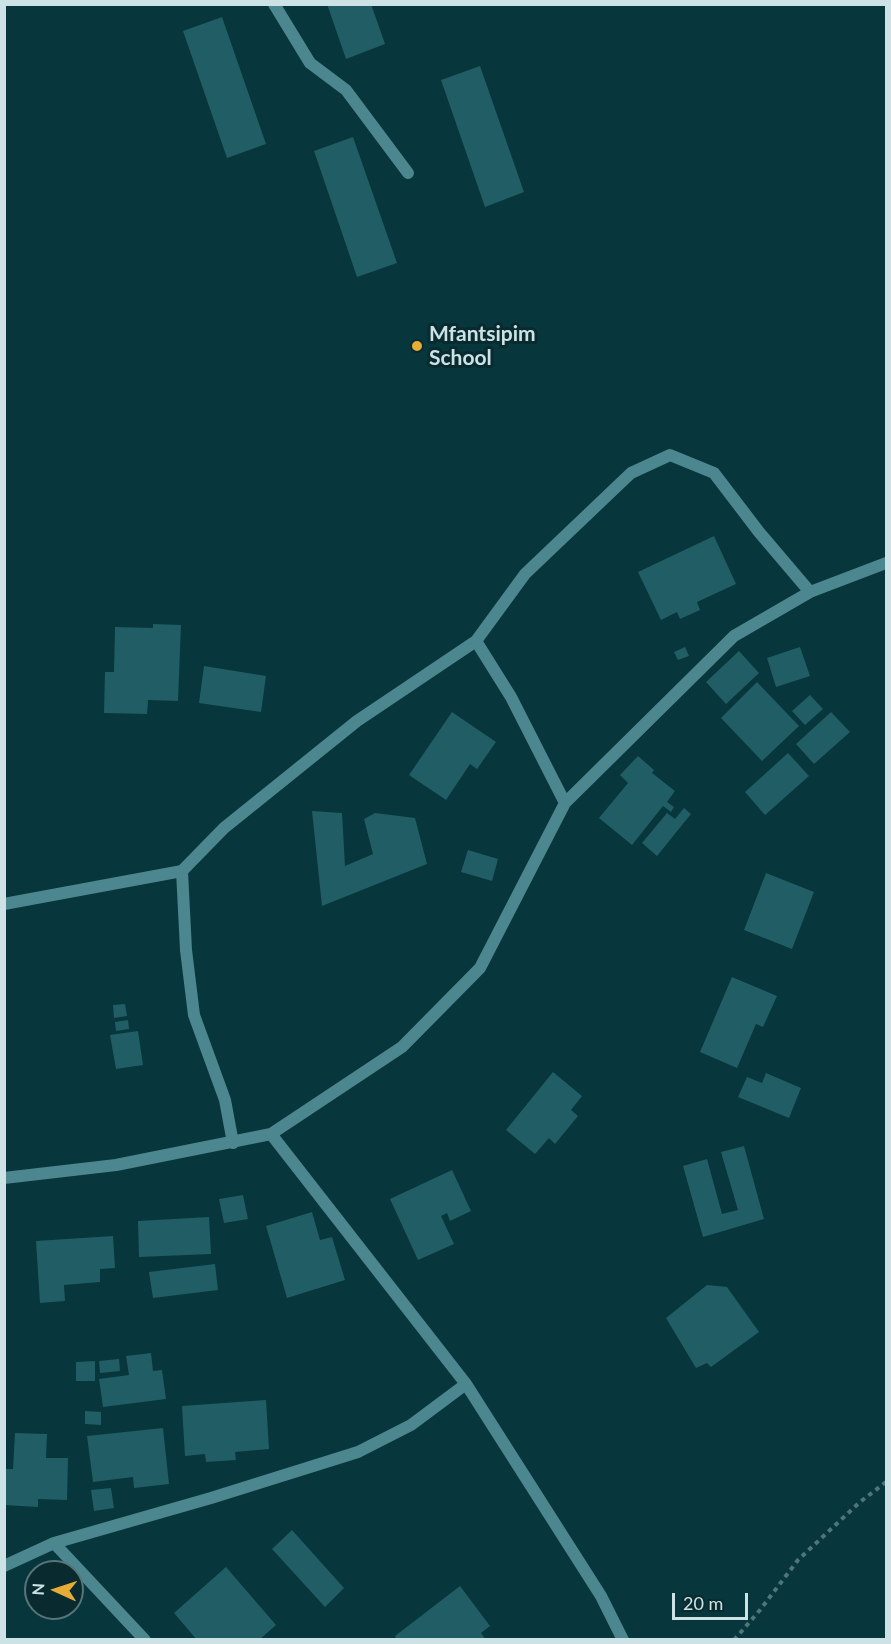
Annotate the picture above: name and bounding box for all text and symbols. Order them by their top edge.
place label: Mfantsipim School [429,321,536,371]
marker: Mfantsipim School [410,339,424,353]
north arrow [24,1560,84,1620]
scale bar [675,1581,752,1619]
text: N [28,1582,47,1596]
text: 20 m [683,1592,723,1614]

